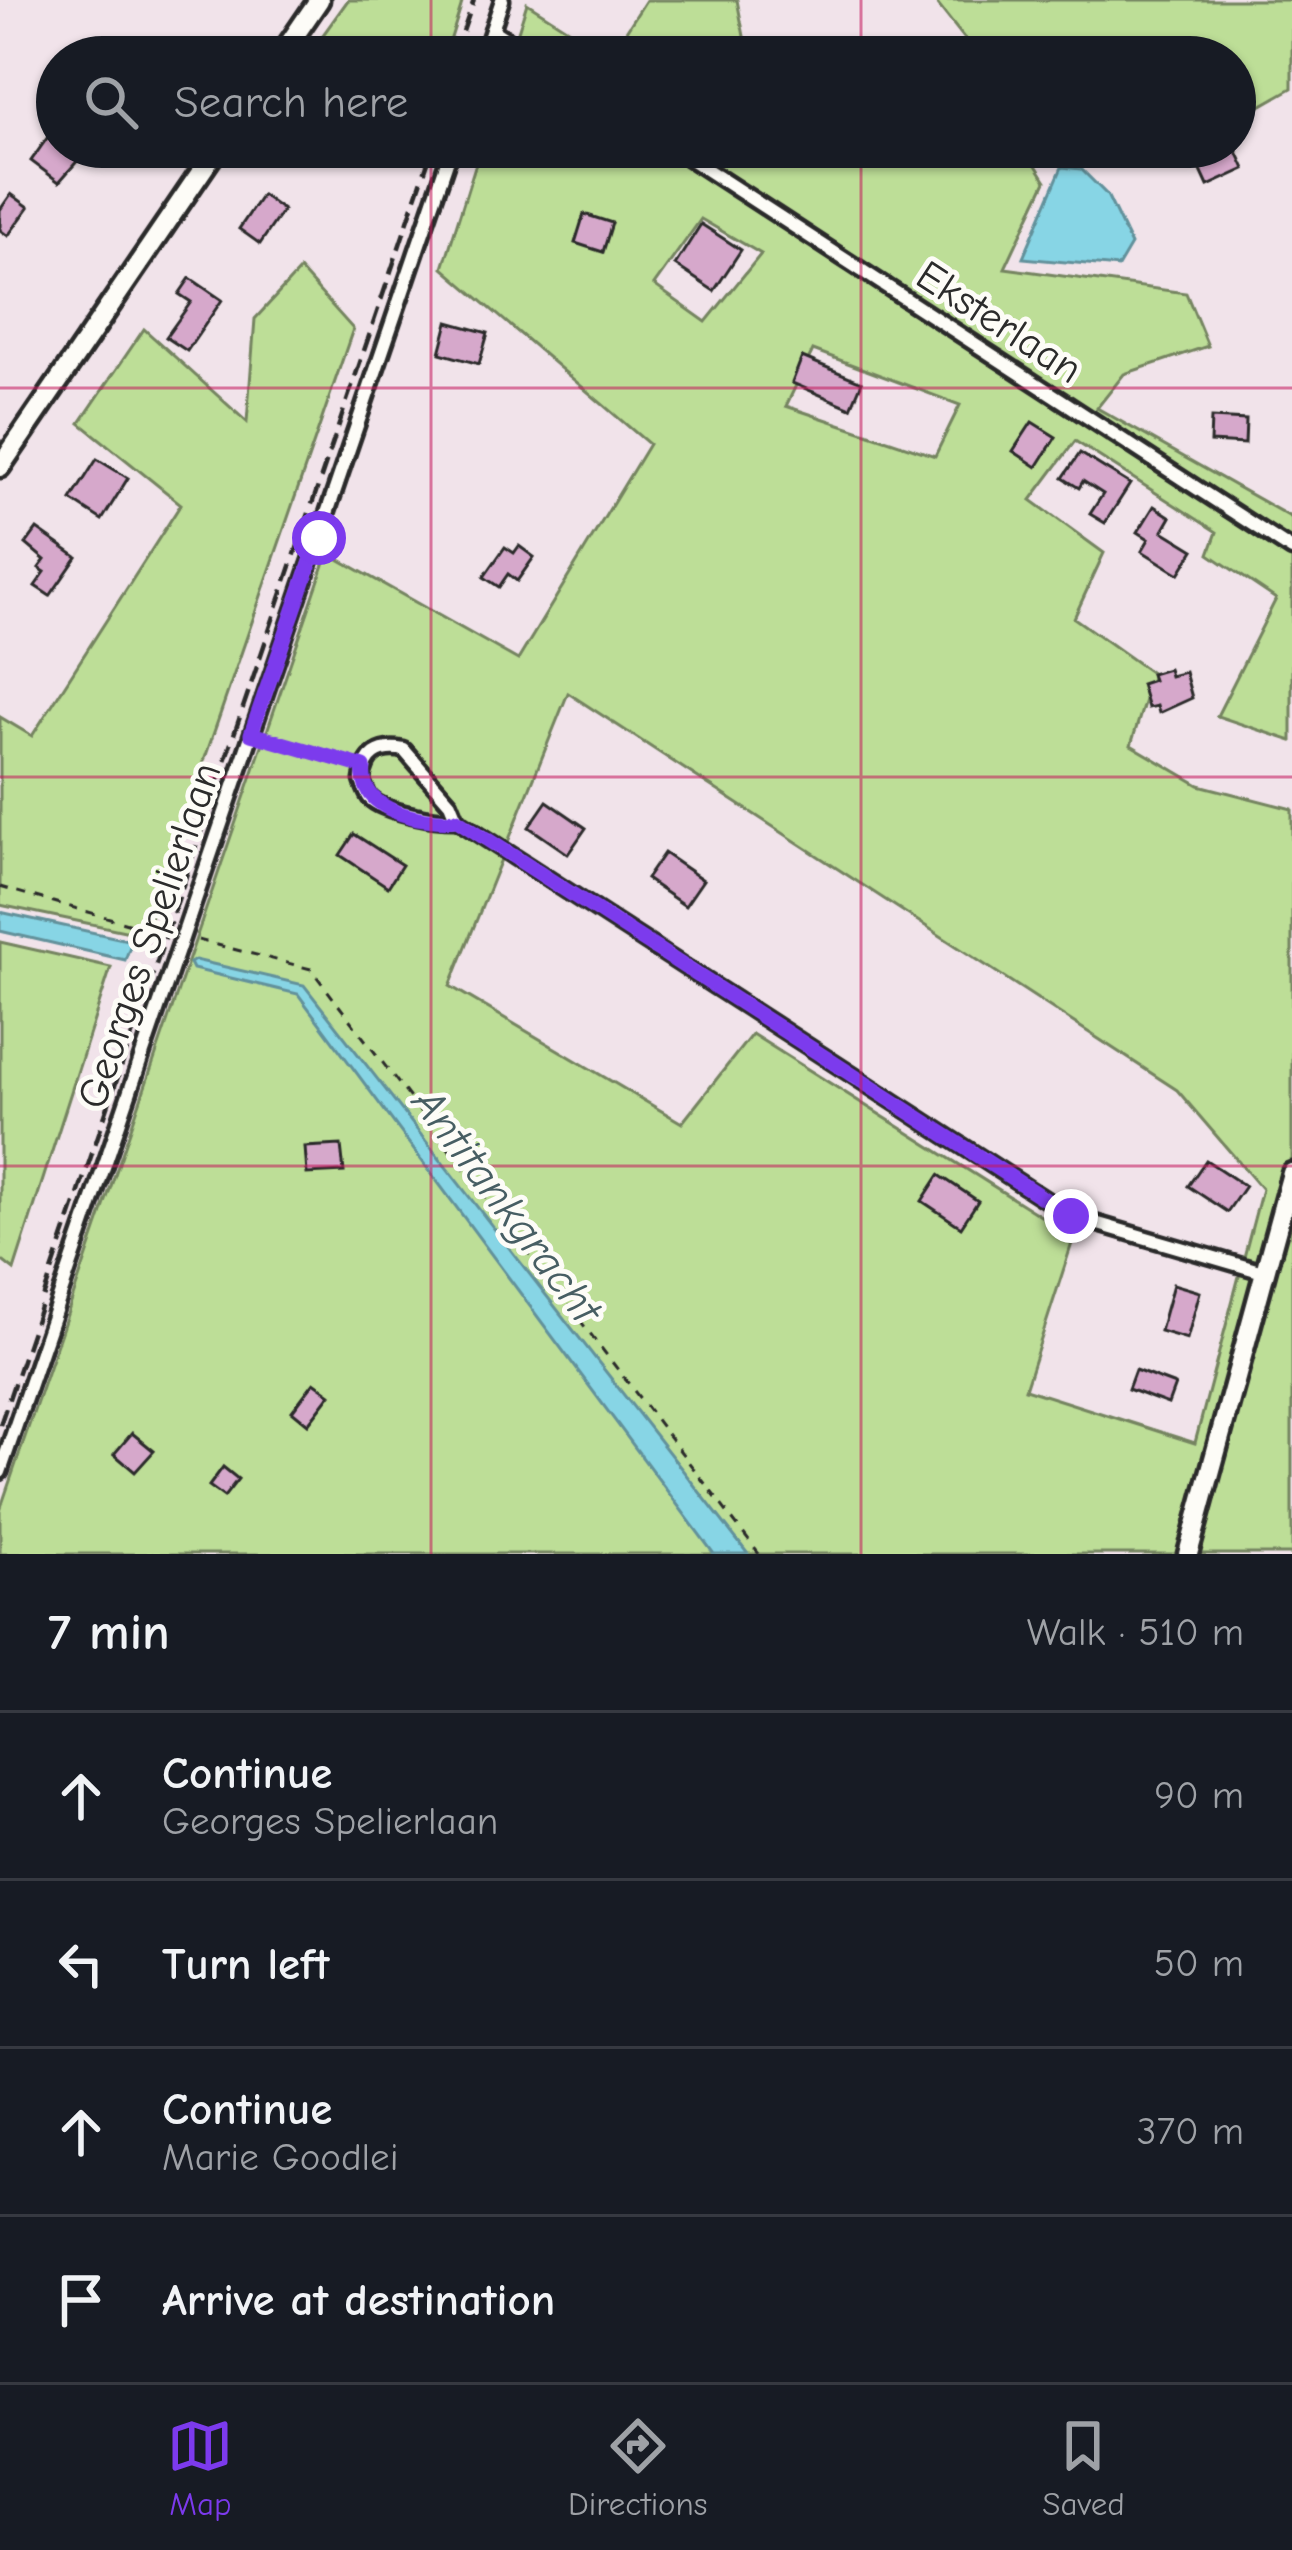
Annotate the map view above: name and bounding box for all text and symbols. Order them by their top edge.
search box [36,36,1256,168]
icon: search [78,69,144,135]
text: Search here [174,76,408,128]
street label: Eksterlaan [907,251,1091,394]
route start [292,511,346,565]
street label: Georges Spelierlaan [67,756,232,1115]
water label: Antitankgracht [401,1077,614,1336]
route end [1044,1189,1098,1243]
text: 7 min [48,1603,170,1662]
text: Walk · 510 m [1027,1610,1244,1655]
text: Continue [162,1747,332,1799]
icon: ahead [48,1763,114,1829]
text: 90 m [1154,1773,1244,1818]
text: Georges Spelierlaan [162,1799,498,1844]
icon: left [48,1931,114,1997]
text: Turn left [162,1938,329,1990]
text: 50 m [1154,1941,1244,1986]
text: Continue [162,2083,332,2135]
icon: ahead [48,2099,114,2165]
text: 370 m [1137,2109,1244,2154]
text: Marie Goodlei [162,2135,399,2180]
icon: arrive [48,2267,114,2333]
text: Arrive at destination [162,2274,555,2326]
tab: Map [167,2413,233,2523]
tab: Directions [568,2413,708,2523]
tab: Saved [1042,2413,1125,2523]

